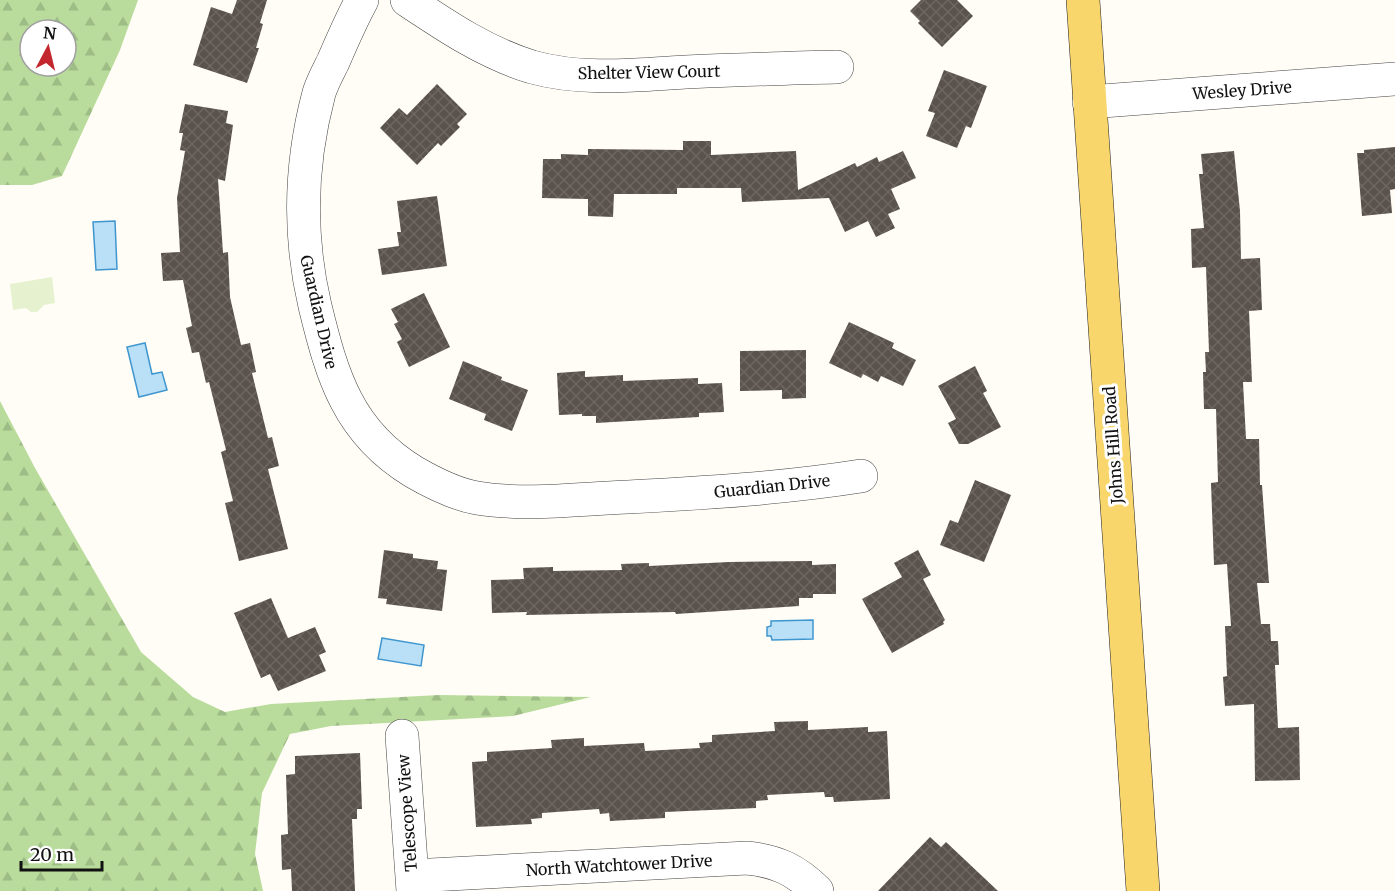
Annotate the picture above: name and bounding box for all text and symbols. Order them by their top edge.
north arrow [18,18,78,78]
text: N [42,22,58,44]
street label: Shelter View Court [577,61,721,83]
street label: Wesley Drive [1191,77,1292,104]
street label: Guardian Drive [296,253,342,371]
street label: Johns Hill Road [1099,385,1127,506]
street label: Guardian Drive [713,470,831,502]
street label: Telescope View [393,753,421,872]
scale bar [21,834,102,872]
text: 20 m [30,843,74,866]
street label: North Watchtower Drive [525,850,713,880]

